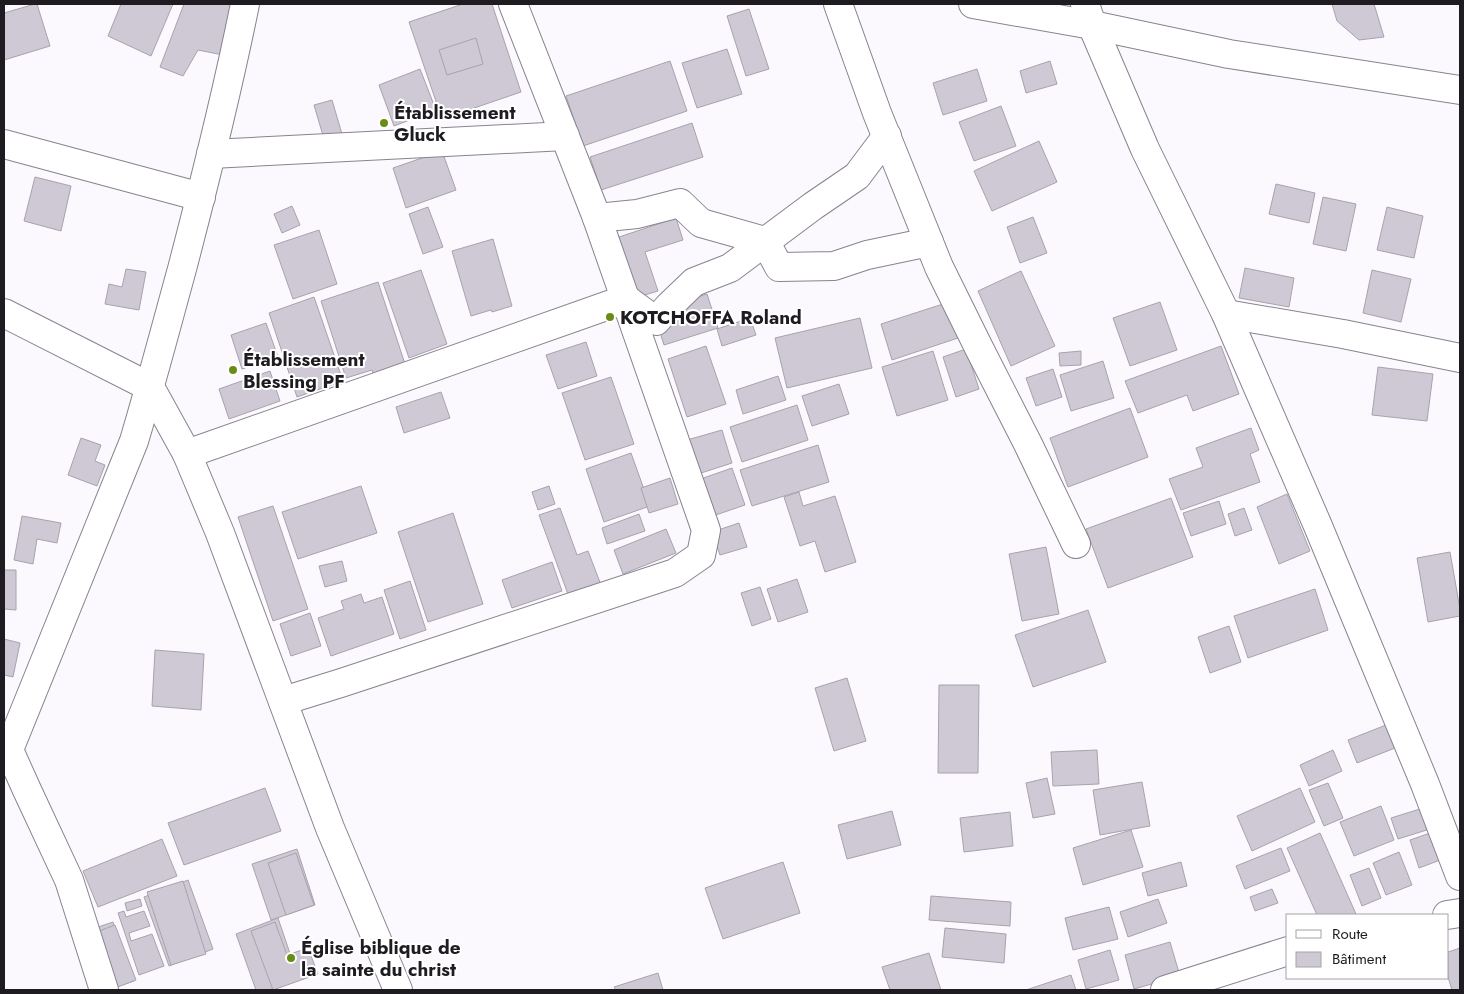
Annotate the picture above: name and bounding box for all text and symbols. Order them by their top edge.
place label: Établissement Gluck [394,99,516,148]
marker: Établissement Gluck [378,117,390,129]
place label: KOTCHOFFA Roland [620,304,802,331]
marker: KOTCHOFFA Roland [604,311,616,323]
place label: Établissement Blessing PF [243,346,365,395]
marker: Établissement Blessing PF [227,364,239,376]
legend [1286,914,1449,979]
text: Route [1332,923,1368,945]
place label: Église biblique de la sainte du christ [301,934,461,983]
text: Bâtiment [1332,948,1386,970]
marker: Église biblique de la sainte du christ [285,952,297,964]

